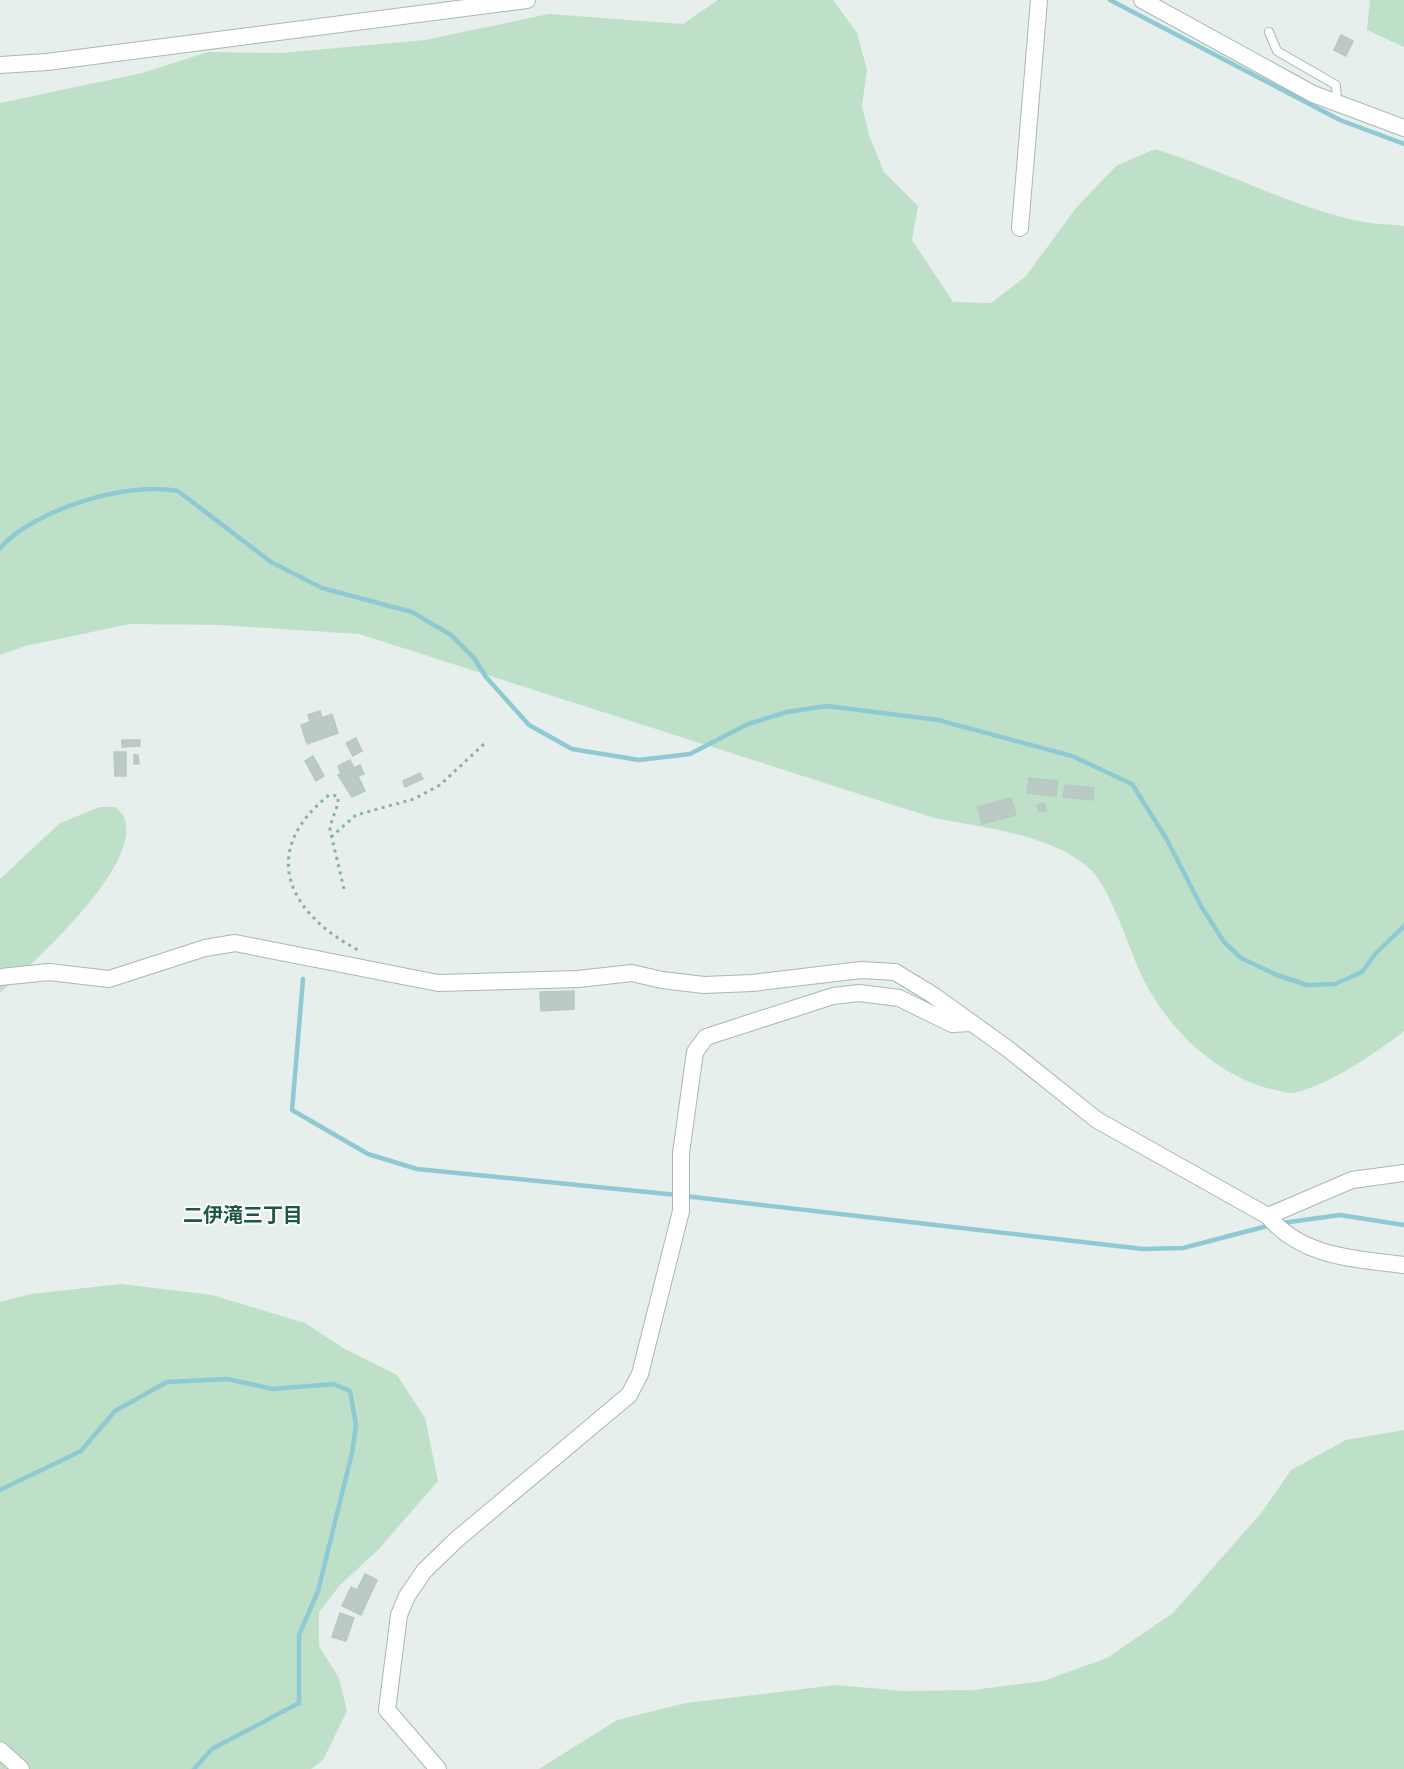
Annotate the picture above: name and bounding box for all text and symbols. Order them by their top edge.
district label: 二伊滝三丁目 [183,1203,303,1227]

